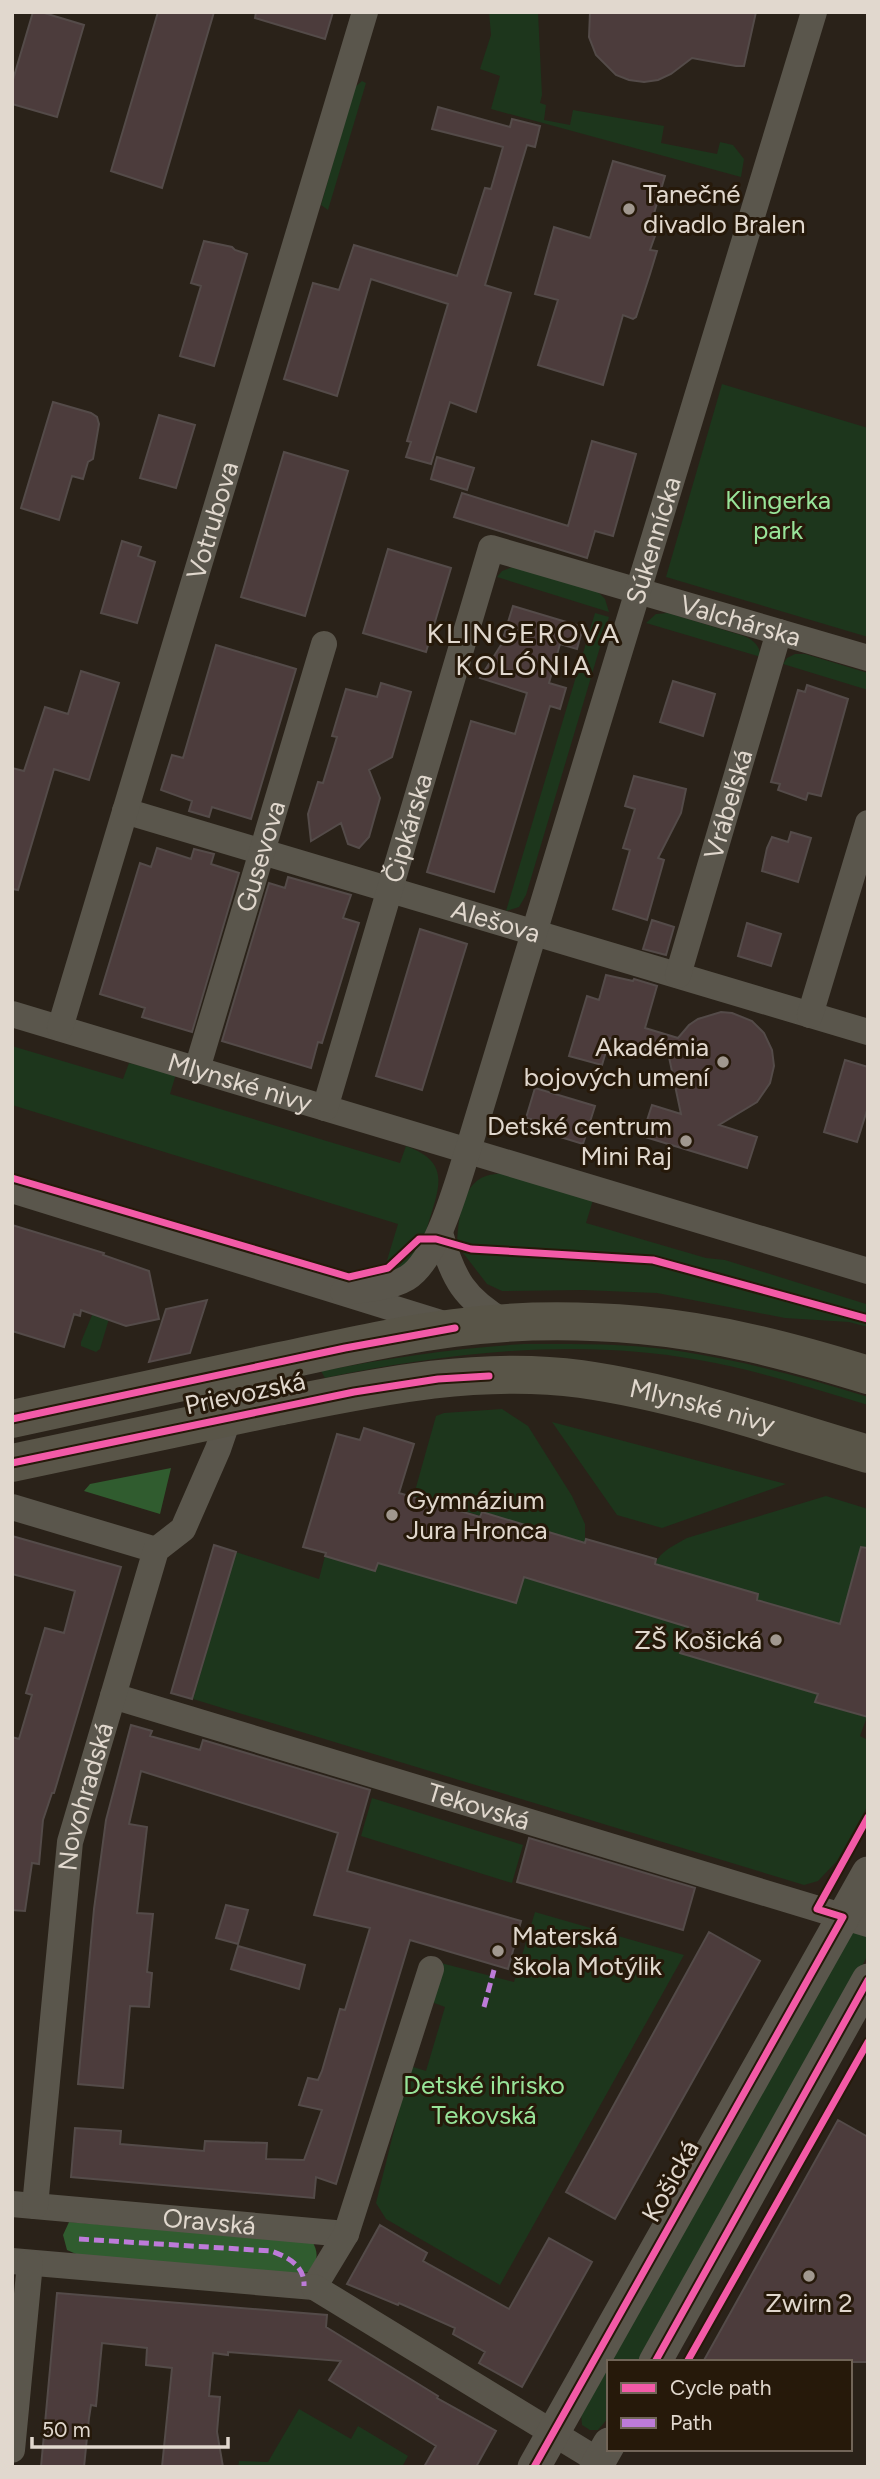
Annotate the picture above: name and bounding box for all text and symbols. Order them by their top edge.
place label: Tanečné divadlo Bralen [643,178,806,240]
marker: Tanečné divadlo Bralen [621,201,637,217]
street label: Votrubova [180,458,245,583]
street label: Súkennícka [619,473,688,608]
park label: Klingerka park [725,484,831,546]
street label: Valchárska [676,588,805,654]
district label: KLINGEROVA KOLÓNIA [427,616,621,682]
street label: Vrábeľská [697,746,760,863]
street label: Čipkárska [377,770,439,886]
street label: Gusevova [229,797,292,916]
street label: Alešova [448,893,544,950]
place label: Akadémia bojových umení [524,1031,710,1093]
street label: Mlynské nivy [164,1046,316,1119]
marker: Akadémia bojových umení [715,1054,731,1070]
place label: Detské centrum Mini Raj [487,1110,672,1172]
marker: Detské centrum Mini Raj [678,1133,694,1149]
street label: Prievozská [182,1365,308,1421]
street label: Mlynské nivy [627,1372,779,1441]
place label: Gymnázium Jura Hronca [406,1484,548,1546]
marker: Gymnázium Jura Hronca [384,1507,400,1523]
place label: ZŠ Košická [634,1624,762,1656]
marker: ZŠ Košická [768,1632,784,1648]
street label: Novohradská [51,1719,120,1872]
street label: Tekovská [424,1776,534,1837]
place label: Materská škola Motýlik [512,1920,662,1982]
marker: Materská škola Motýlik [490,1943,506,1959]
park label: Detské ihrisko Tekovská [403,2069,565,2131]
street label: Košická [635,2134,705,2228]
street label: Oravská [161,2202,257,2242]
marker: Zwirn 2 [801,2268,817,2284]
place label: Zwirn 2 [765,2287,853,2319]
legend [607,2360,852,2451]
text: Cycle path [670,2375,771,2400]
scale bar [32,2406,228,2450]
text: Path [670,2410,712,2435]
text: 50 m [42,2417,91,2442]

